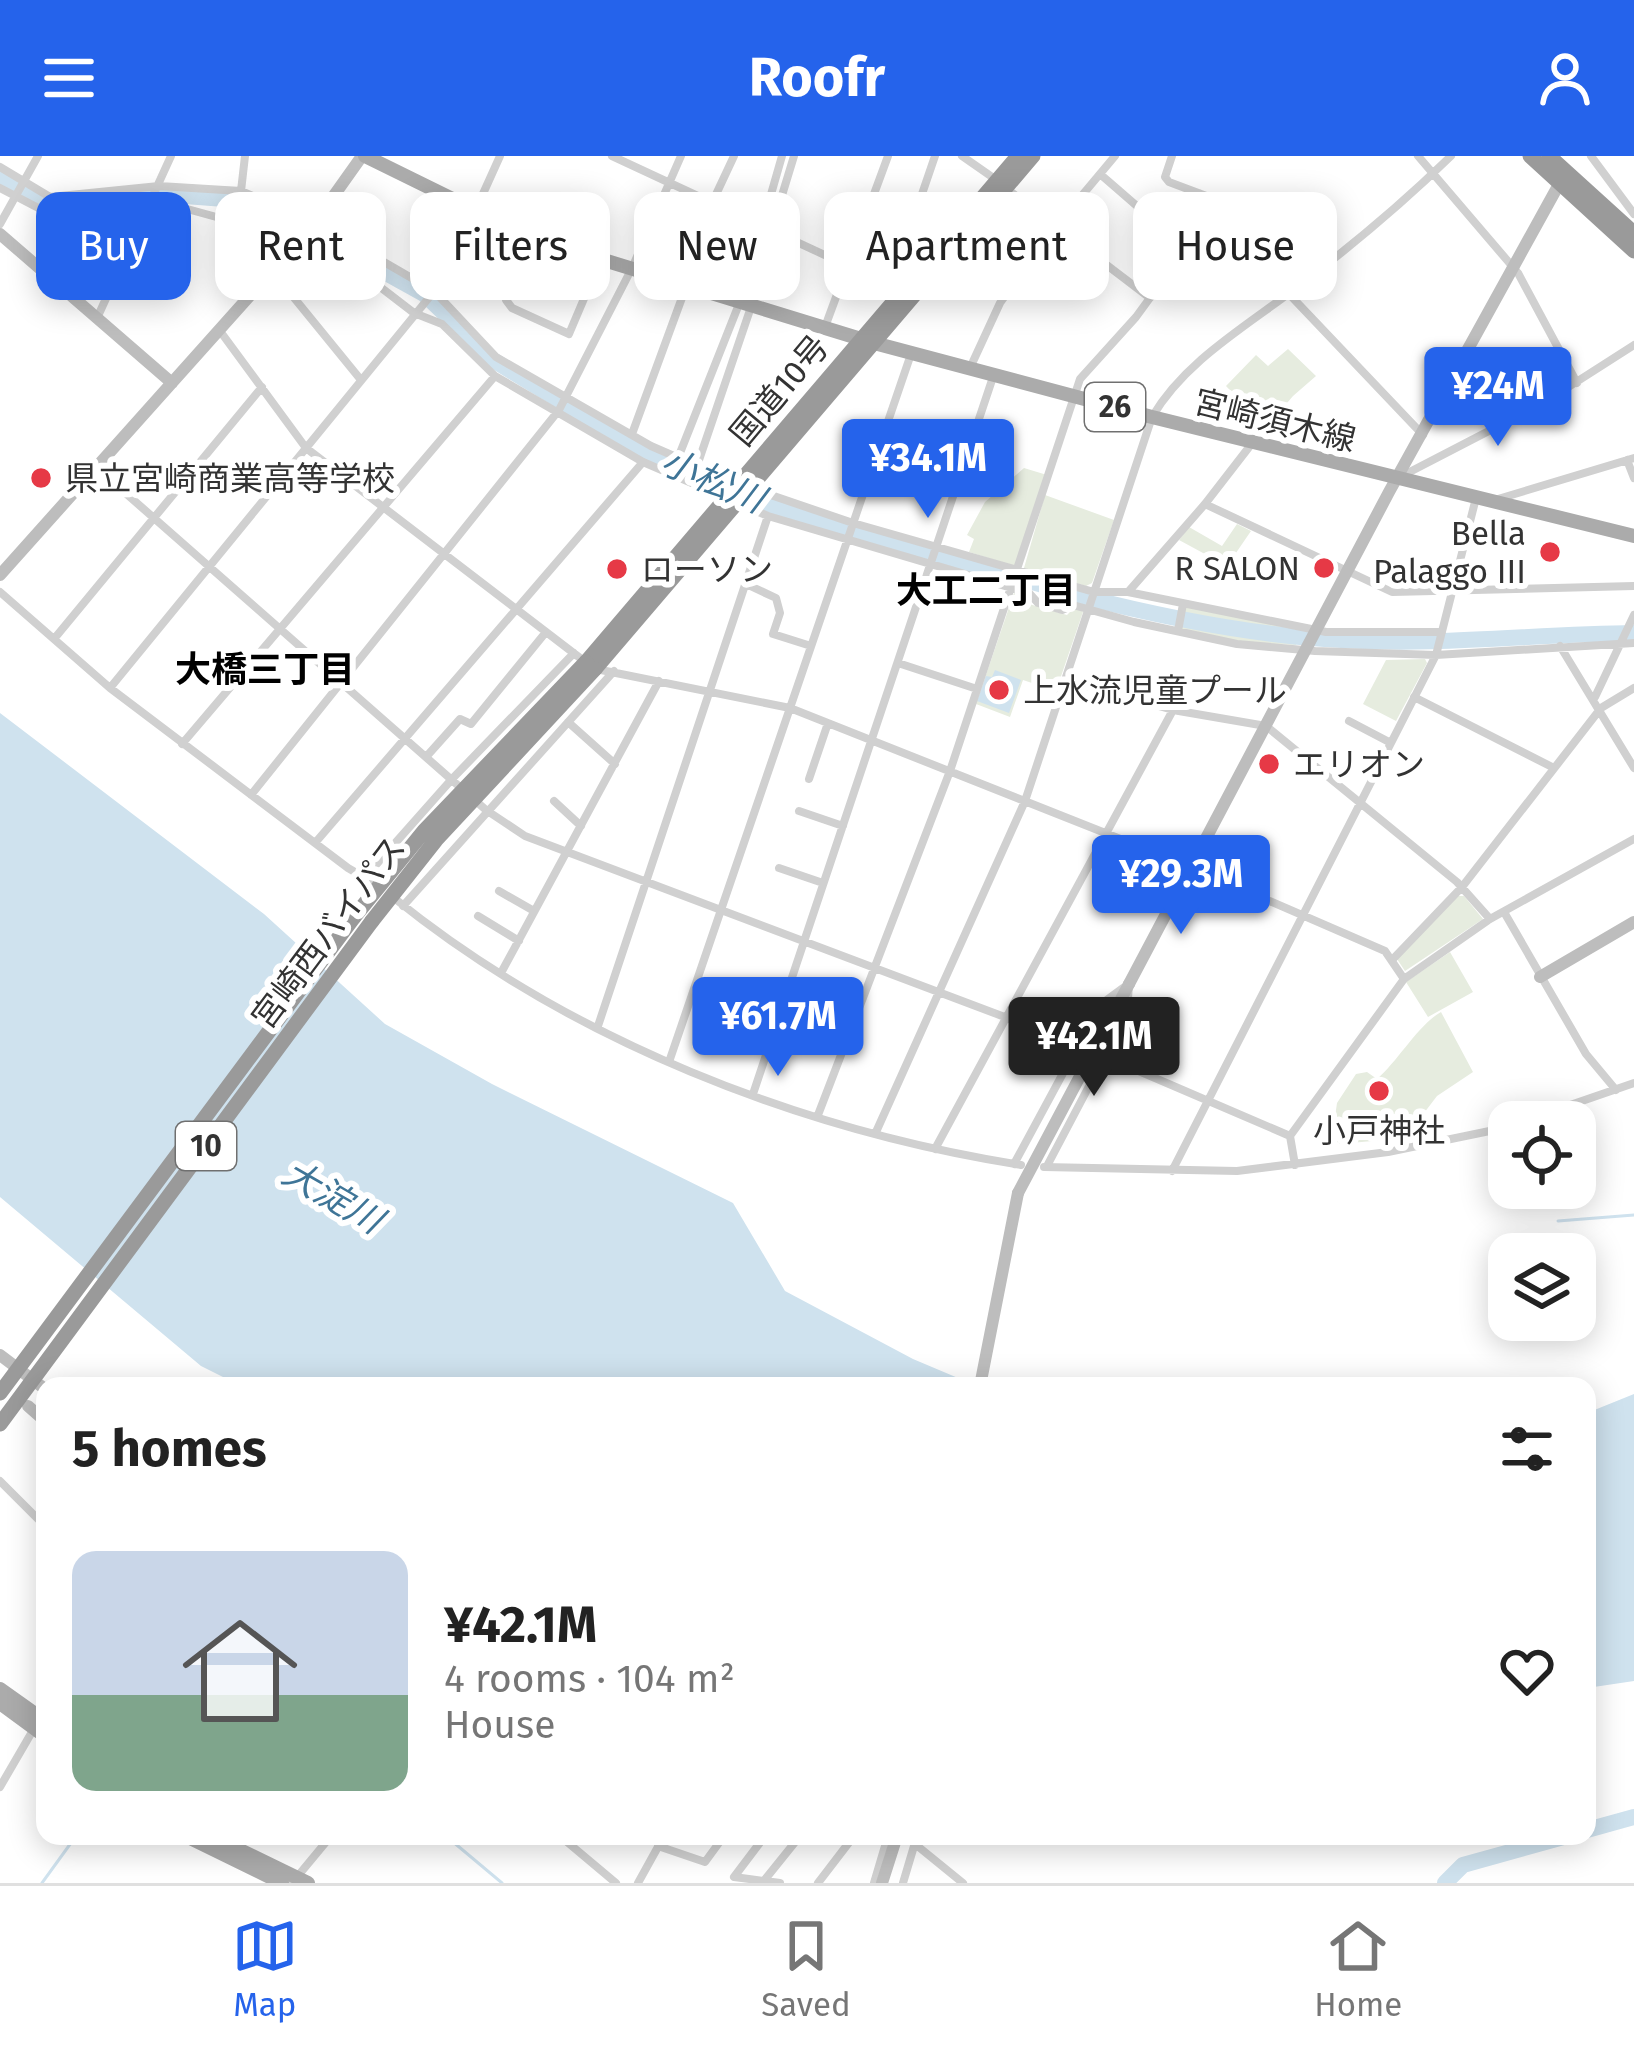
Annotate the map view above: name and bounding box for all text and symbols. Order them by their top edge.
icon: menu [36,45,102,111]
icon: person [1532,45,1598,111]
text: Roofr [749,46,885,110]
chip: Buy [36,192,191,300]
chip: Rent [215,192,386,300]
chip: Filters [410,192,610,300]
chip: New [634,192,800,300]
chip: Apartment [824,192,1109,300]
chip: House [1133,192,1337,300]
street label: 国道10号 [722,327,837,454]
pin: ¥24M [1427,347,1569,449]
text: ¥24M [1451,363,1545,409]
street label: 宮崎須木線 [1190,382,1360,460]
road number: 26 [1085,383,1145,431]
pin: ¥34.1M [830,419,1026,521]
text: ¥34.1M [869,435,987,481]
water label: 小松川 [654,440,775,524]
place label: 県立宮崎商業高等学校 [65,459,395,499]
marker: 県立宮崎商業高等学校 [28,465,54,491]
place label: Bella Palaggo III [1373,514,1526,592]
marker: Bella Palaggo III [1537,539,1563,565]
place label: R SALON [1174,549,1300,589]
place label: ローソン [641,550,773,590]
marker: R SALON [1311,555,1337,581]
marker: ローソン [604,556,630,582]
district label: 大工二丁目 [896,569,1076,613]
district label: 大橋三丁目 [175,648,355,692]
place label: 上水流児童プール [1023,671,1287,711]
marker: 上水流児童プール [986,677,1012,703]
place label: エリオン [1293,745,1425,785]
marker: エリオン [1256,751,1282,777]
street label: 宮崎西バイパス [244,829,414,1037]
pin: ¥29.3M [1083,835,1279,937]
text: ¥29.3M [1119,851,1243,897]
pin: ¥61.7M [680,977,876,1079]
text: ¥61.7M [719,993,837,1039]
pin: ¥42.1M [996,997,1192,1099]
text: ¥42.1M [1035,1013,1153,1059]
marker: 小戸神社 [1366,1078,1392,1104]
map controls [1488,1101,1596,1341]
button: locate [1488,1101,1596,1209]
place label: 小戸神社 [1313,1111,1445,1151]
road number: 10 [176,1122,236,1170]
water label: 大淀川 [275,1151,394,1245]
button: layers [1488,1233,1596,1341]
icon: filters [1494,1416,1560,1482]
text: 5 homes [72,1418,267,1480]
text: ¥42.1M [444,1594,597,1656]
icon: home [168,1599,312,1743]
icon: heart [1494,1638,1560,1704]
text: 4 rooms · 104 m² [444,1656,735,1702]
text: House [444,1702,555,1748]
tab: Map [232,1913,298,2025]
tab: Saved [761,1913,851,2025]
tab: Home [1314,1913,1402,2025]

